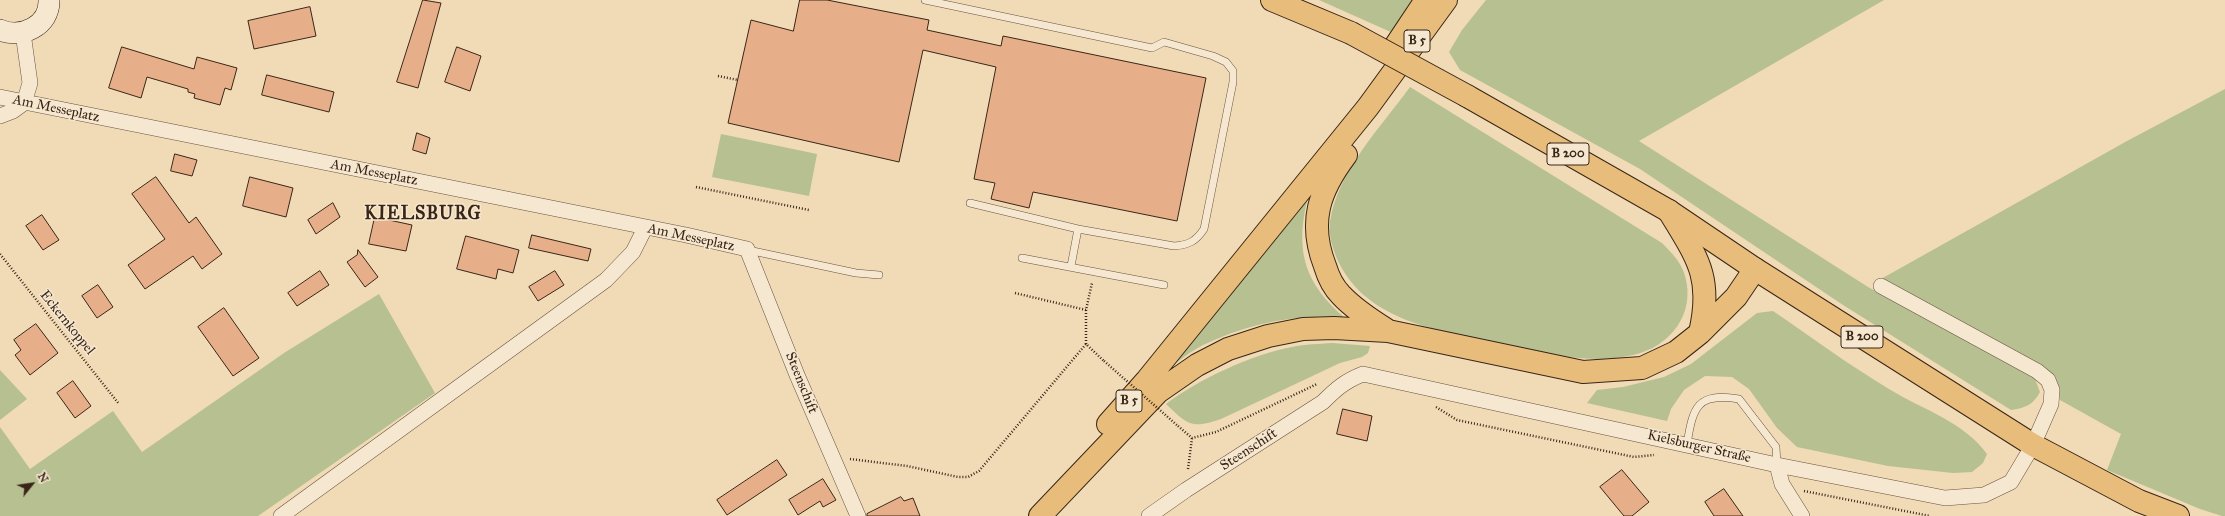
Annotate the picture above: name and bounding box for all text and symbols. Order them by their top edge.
road number: B 5 [1404,30,1430,52]
street label: Am Messeplatz [11,92,101,126]
road number: B 200 [1547,143,1589,165]
street label: Am Messeplatz [329,156,419,190]
district label: KIELSBURG [364,204,482,226]
street label: Am Messeplatz [646,221,736,255]
street label: Eckernkoppel [36,287,98,359]
road number: B 200 [1841,326,1883,348]
street label: Steenschift [781,350,821,416]
road number: B 5 [1116,390,1142,412]
street label: Steenschift [1217,425,1281,475]
street label: Kielsburger Straße [1646,427,1752,467]
north arrow [12,464,52,504]
text: N [35,470,51,485]

